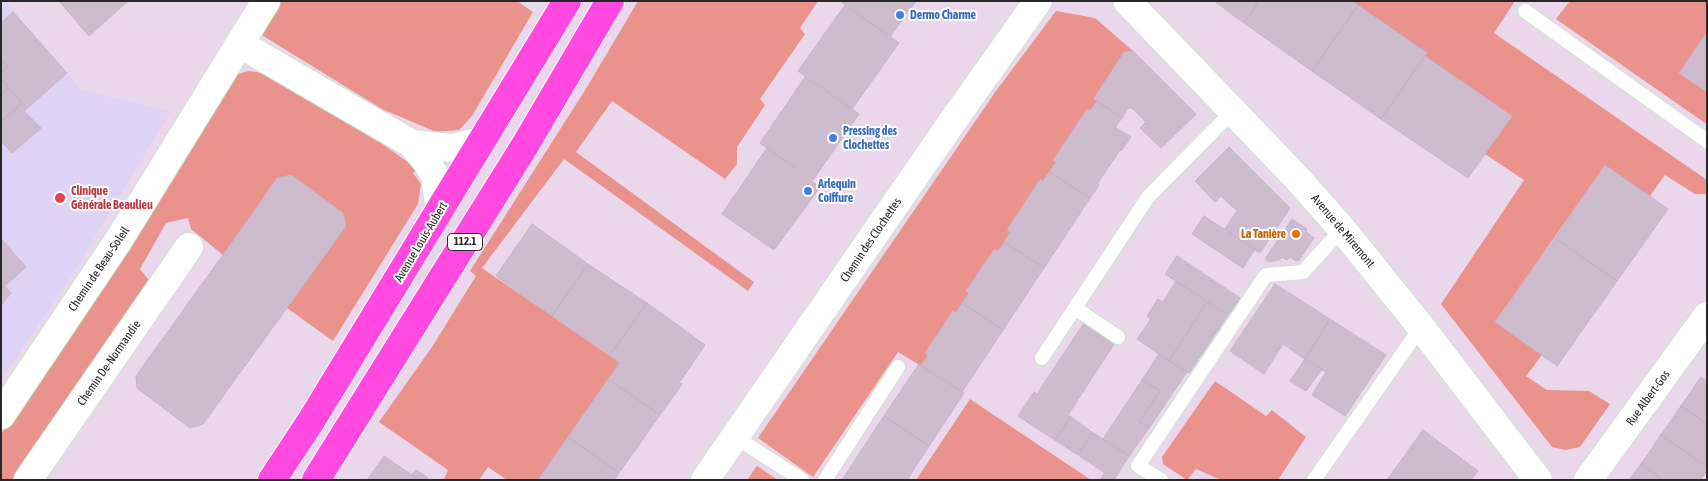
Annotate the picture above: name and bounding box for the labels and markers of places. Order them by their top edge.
place label: Dermo Charme [910,8,976,22]
marker: Dermo Charme [894,9,906,21]
place label: Pressing des Clochettes [843,124,897,152]
marker: Pressing des Clochettes [827,132,839,144]
place label: Arlequin Coiffure [818,177,856,205]
place label: Clinique Générale Beaulieu [71,184,153,212]
marker: Arlequin Coiffure [802,185,814,197]
marker: Clinique Générale Beaulieu [53,191,67,205]
place label: La Tanière [1241,227,1286,241]
marker: La Tanière [1290,228,1302,240]

